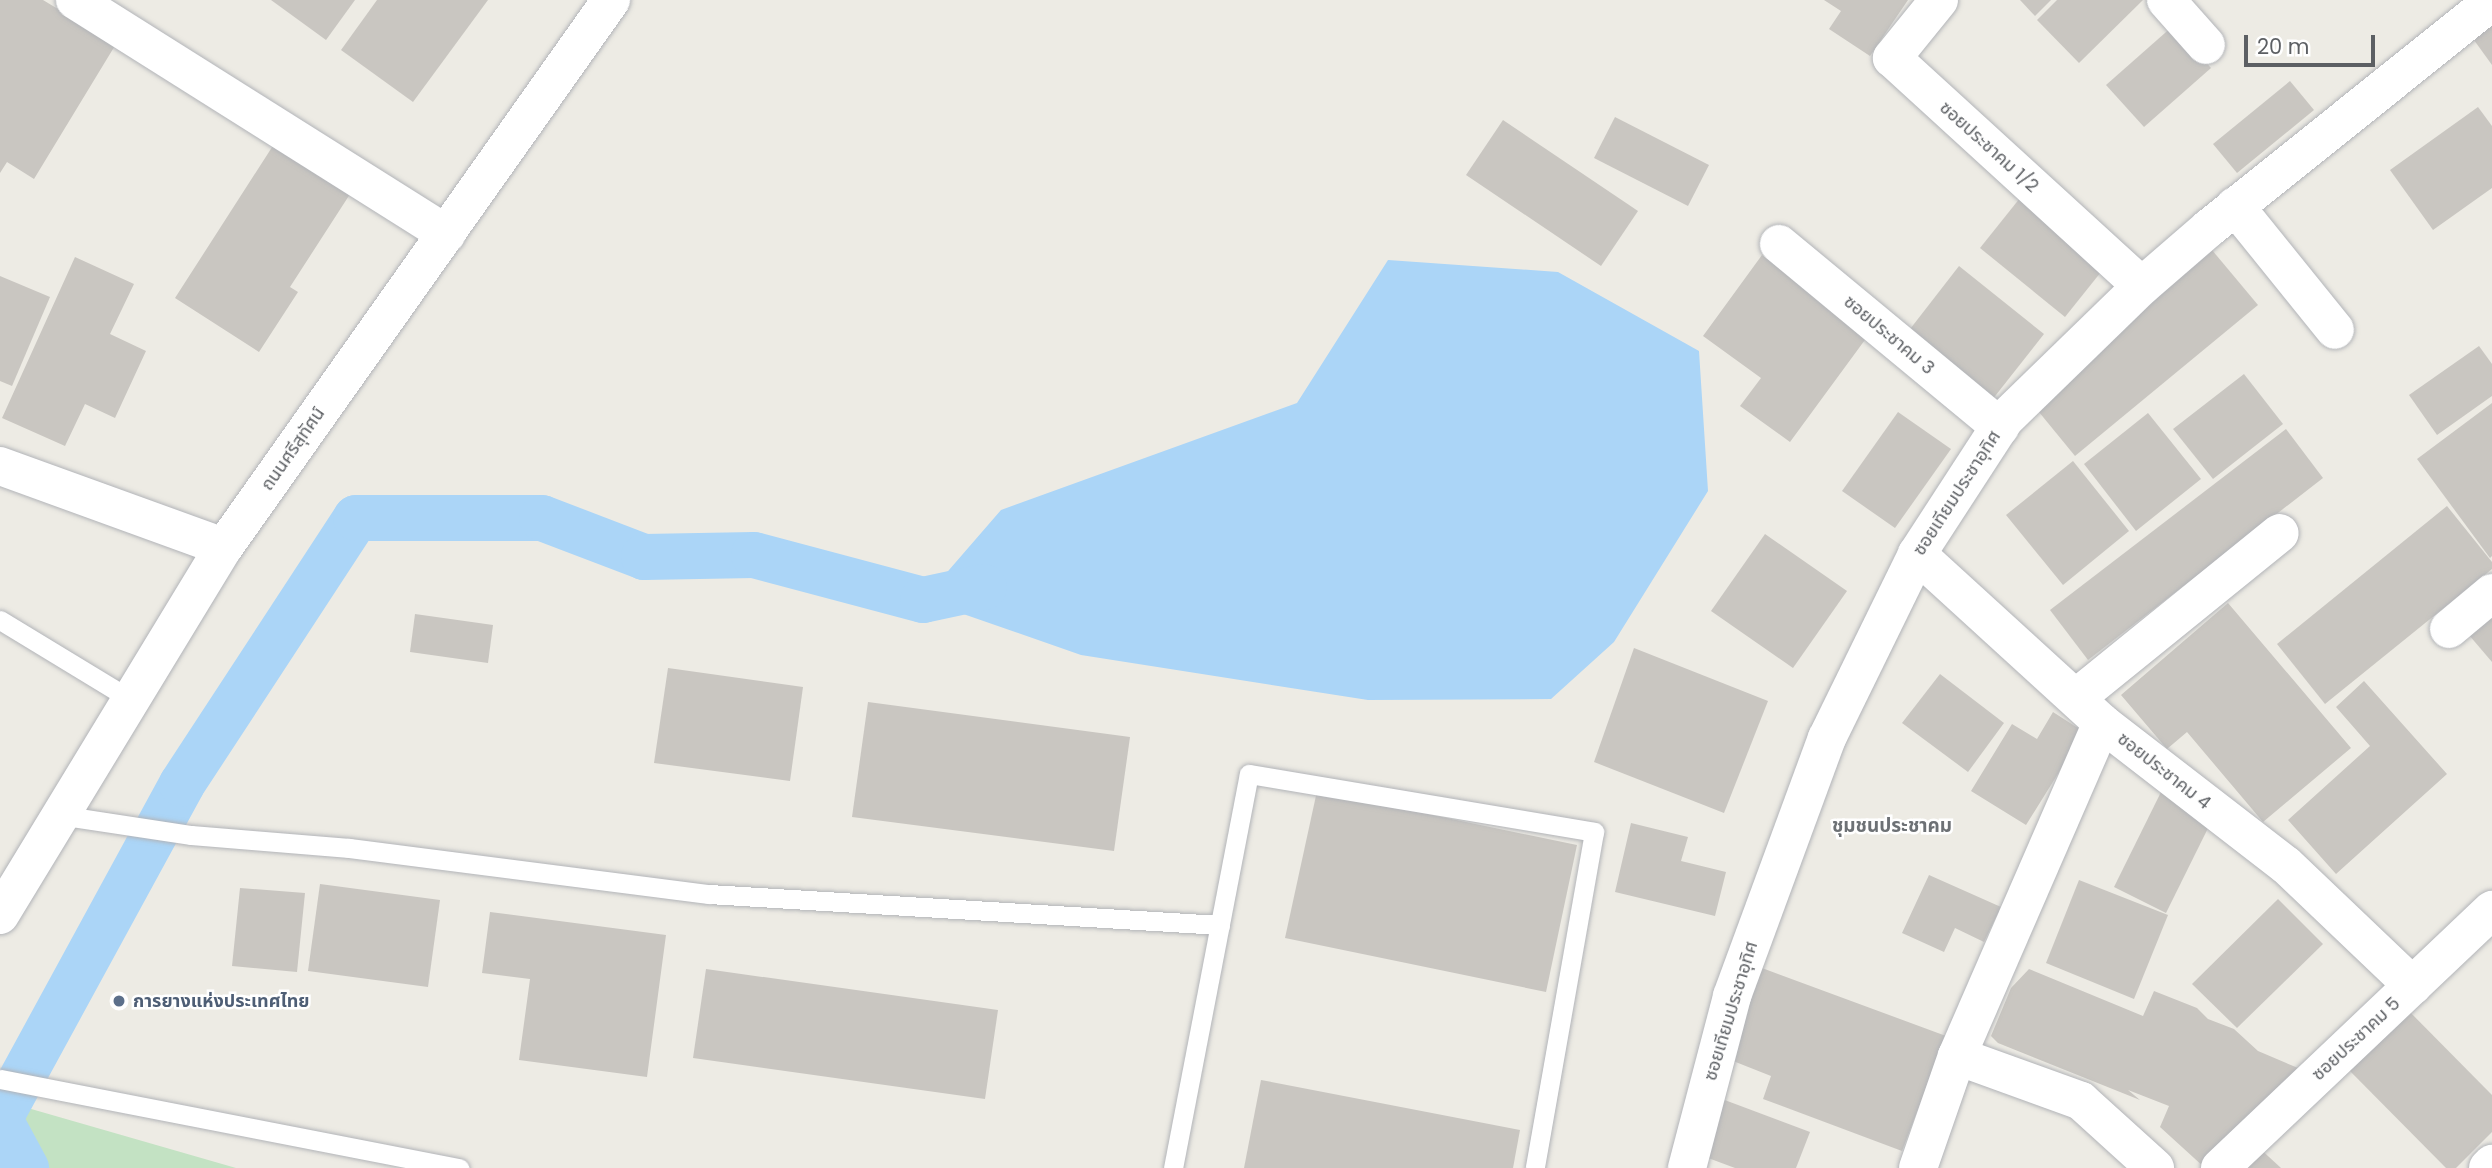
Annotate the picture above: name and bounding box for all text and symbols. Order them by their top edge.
scale bar [2247,21,2378,65]
text: 20 m [2257,32,2310,61]
street label: ซอยประชาคม 1/2 [1935,97,2043,197]
street label: ซอยประชาคม 3 [1839,291,1939,379]
street label: ถนนศรีสุทัศน์ [256,403,330,495]
street label: ซอยเทียมประชาอุทิศ [1909,426,2005,560]
street label: ซอยประชาคม 4 [2113,728,2215,814]
district label: ชุมชนประชาคม [1832,815,1952,837]
street label: ซอยเทียมประชาอุทิศ [1700,939,1762,1083]
place label: การยางแห่งประเทศไทย [133,990,310,1012]
marker: การยางแห่งประเทศไทย [111,993,127,1009]
street label: ซอยประชาคม 5 [2308,993,2404,1085]

